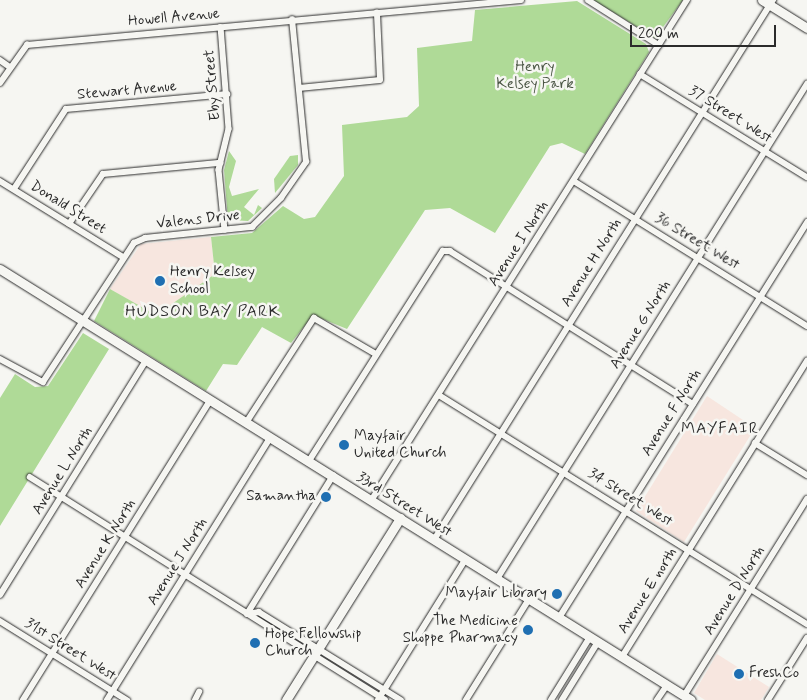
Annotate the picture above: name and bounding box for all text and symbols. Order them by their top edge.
street label: Howell Avenue [128,5,220,31]
scale bar [632,15,778,47]
text: 200 m [638,24,679,44]
street label: Eby Street [201,49,225,121]
park label: Henry Kelsey Park [497,58,573,93]
street label: Stewart Avenue [75,78,179,104]
street label: 37 Street West [684,82,776,148]
street label: Donald Street [26,177,110,239]
street label: Avenue I North [485,198,553,290]
street label: Valens Drive [156,207,240,233]
street label: 36 Street West [651,209,743,275]
street label: Avenue H North [558,216,626,310]
place label: Henry Kelsey School [170,263,255,298]
marker: Henry Kelsey School [154,275,166,287]
street label: Avenue G North [607,278,675,372]
district label: HUDSON BAY PARK [126,302,280,322]
street label: Avenue F North [638,367,706,459]
district label: MAYFAIR [683,419,757,439]
street label: Avenue L North [29,424,97,518]
place label: Mayfair United Church [354,427,446,462]
marker: Mayfair United Church [338,439,350,451]
street label: 34 Street West [584,464,676,532]
street label: 33rd Street West [353,469,455,541]
place label: Samantha [246,488,316,506]
marker: Samantha [320,491,332,503]
street label: Avenue K North [72,497,140,591]
street label: Avenue J North [144,515,212,609]
street label: Avenue D North [701,544,769,638]
street label: Avenue E north [615,545,681,637]
place label: Mayfair Library [442,585,547,603]
marker: Mayfair Library [551,588,563,600]
place label: The Medicine Shoppe Pharmacy [408,612,518,647]
street label: 31st Street West [21,614,119,686]
marker: The Medicine Shoppe Pharmacy [522,624,534,636]
place label: Hope Fellowship Church [265,625,359,660]
marker: Hope Fellowship Church [249,637,261,649]
place label: FreshCo [749,665,799,683]
marker: FreshCo [733,668,745,680]

